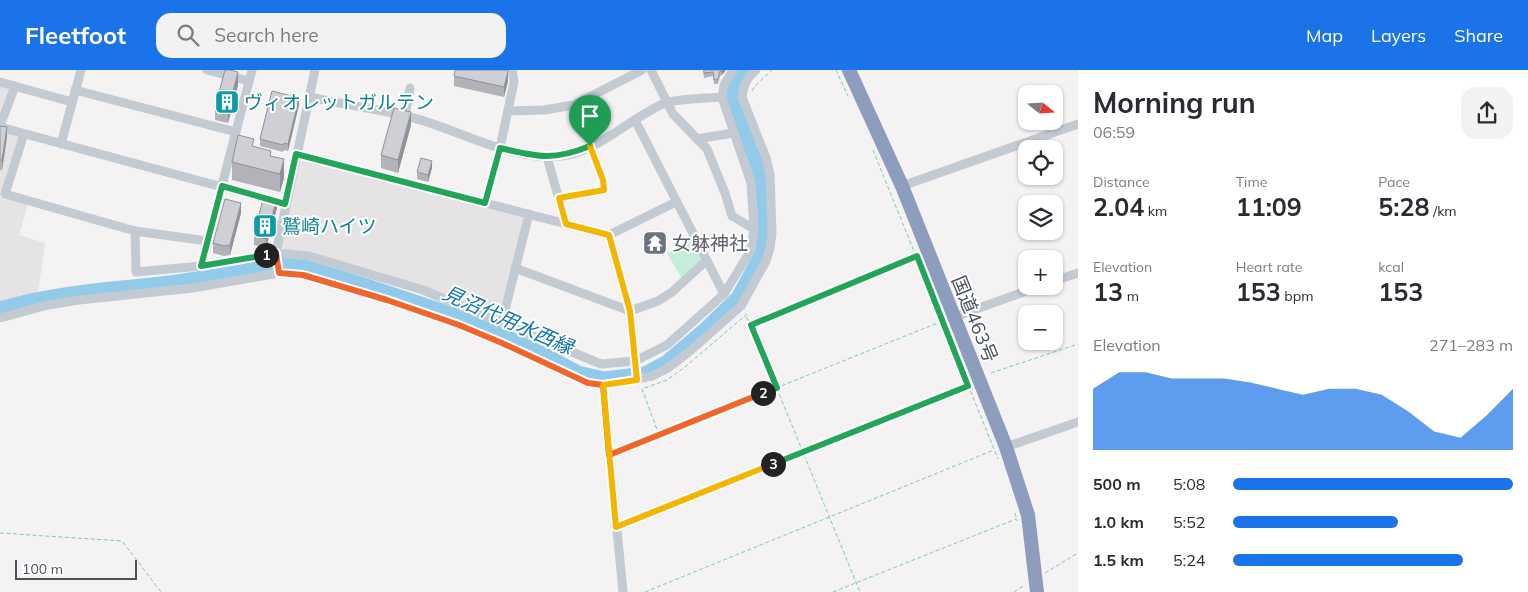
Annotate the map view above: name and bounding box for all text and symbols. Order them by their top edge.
search box [156,13,506,58]
text: Fleetfoot [25,20,126,50]
icon: search [174,21,202,49]
text: Search here [214,23,319,47]
text: Map [1306,24,1343,47]
text: Layers [1371,24,1426,47]
text: Share [1454,24,1503,47]
north arrow [1018,85,1062,130]
map controls [1018,85,1063,350]
text: Morning run [1093,85,1256,120]
button: share [1461,87,1513,139]
building icon: ヴィオレットガルテン [214,89,240,115]
place label: ヴィオレットガルテン [244,90,434,114]
pin [569,95,611,146]
icon: arrive [576,102,604,130]
text: 06:59 [1093,122,1135,142]
button: locate [1018,140,1063,185]
text: Distance [1093,173,1150,191]
text: Time [1236,173,1267,191]
text: Pace [1378,173,1410,191]
text: 2.04 [1093,191,1144,222]
text: 11:09 [1236,191,1302,222]
text: 5:28 [1378,191,1430,222]
button: layers [1018,195,1063,240]
text: km [1144,202,1167,220]
text: /km [1430,202,1457,220]
building icon: 鷲崎ハイツ [252,213,278,239]
place label: 鷲崎ハイツ [282,214,377,238]
temple icon: 女躰神社 [642,230,668,256]
place label: 女躰神社 [672,231,748,255]
pin: 1 [254,242,278,268]
text: 1 [262,246,271,264]
button: + [1018,250,1063,295]
text: Elevation [1093,258,1152,276]
text: Heart rate [1236,258,1302,276]
text: kcal [1378,258,1404,276]
street label: 国道463号 [947,272,1003,366]
text: 13 [1093,276,1123,307]
text: 153 [1236,276,1281,307]
text: 153 [1378,276,1423,307]
water label: 見沼代用水西縁 [439,280,579,360]
text: m [1123,287,1139,305]
text: bpm [1281,287,1313,305]
button: − [1018,305,1063,350]
text: Elevation [1093,335,1161,355]
text: 271–283 m [1429,335,1513,355]
pin: 2 [750,380,776,406]
text: 2 [759,384,768,402]
pin: 3 [760,452,786,476]
text: 3 [769,455,778,473]
text: 500 m [1093,474,1141,494]
text: 5:08 [1173,474,1205,494]
text: 1.0 km [1093,512,1144,532]
text: 5:52 [1173,512,1205,532]
text: 1.5 km [1093,550,1144,570]
text: 5:24 [1173,550,1205,570]
scale bar [15,557,138,580]
text: 100 m [22,560,63,578]

